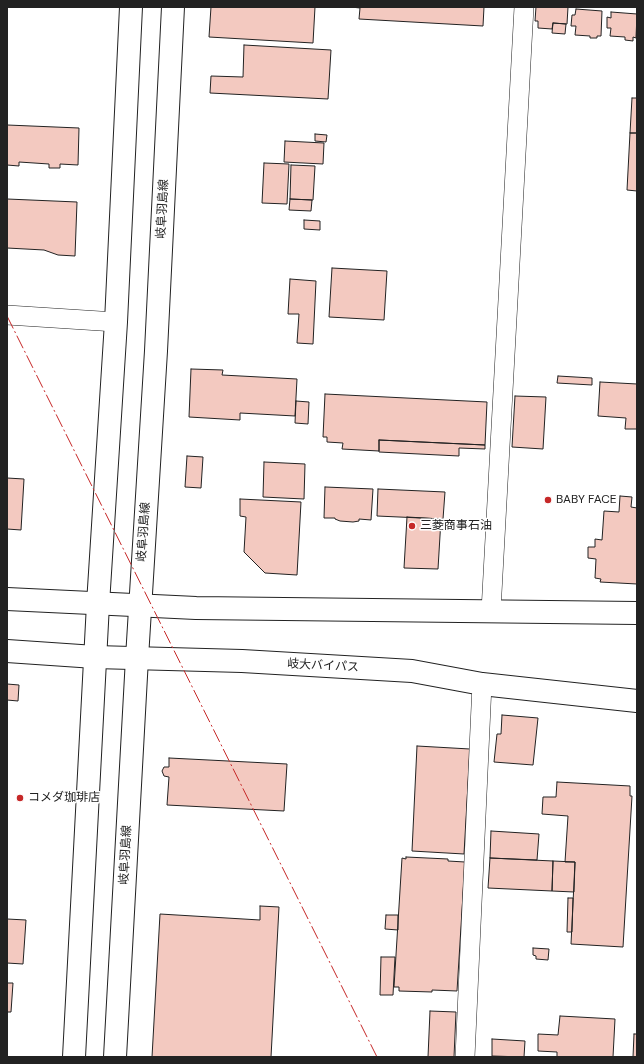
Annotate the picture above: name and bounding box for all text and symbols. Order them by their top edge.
street label: 岐阜羽島線 [154,179,172,239]
place label: BABY FACE [556,493,617,507]
marker: BABY FACE [543,495,553,505]
street label: 岐阜羽島線 [135,502,153,562]
place label: 三菱商事石油 [420,519,492,533]
marker: 三菱商事石油 [407,521,417,531]
street label: 岐大バイパス [287,657,359,675]
place label: コメダ珈琲店 [28,791,100,805]
marker: コメダ珈琲店 [15,793,25,803]
street label: 岐阜羽島線 [117,825,135,885]

